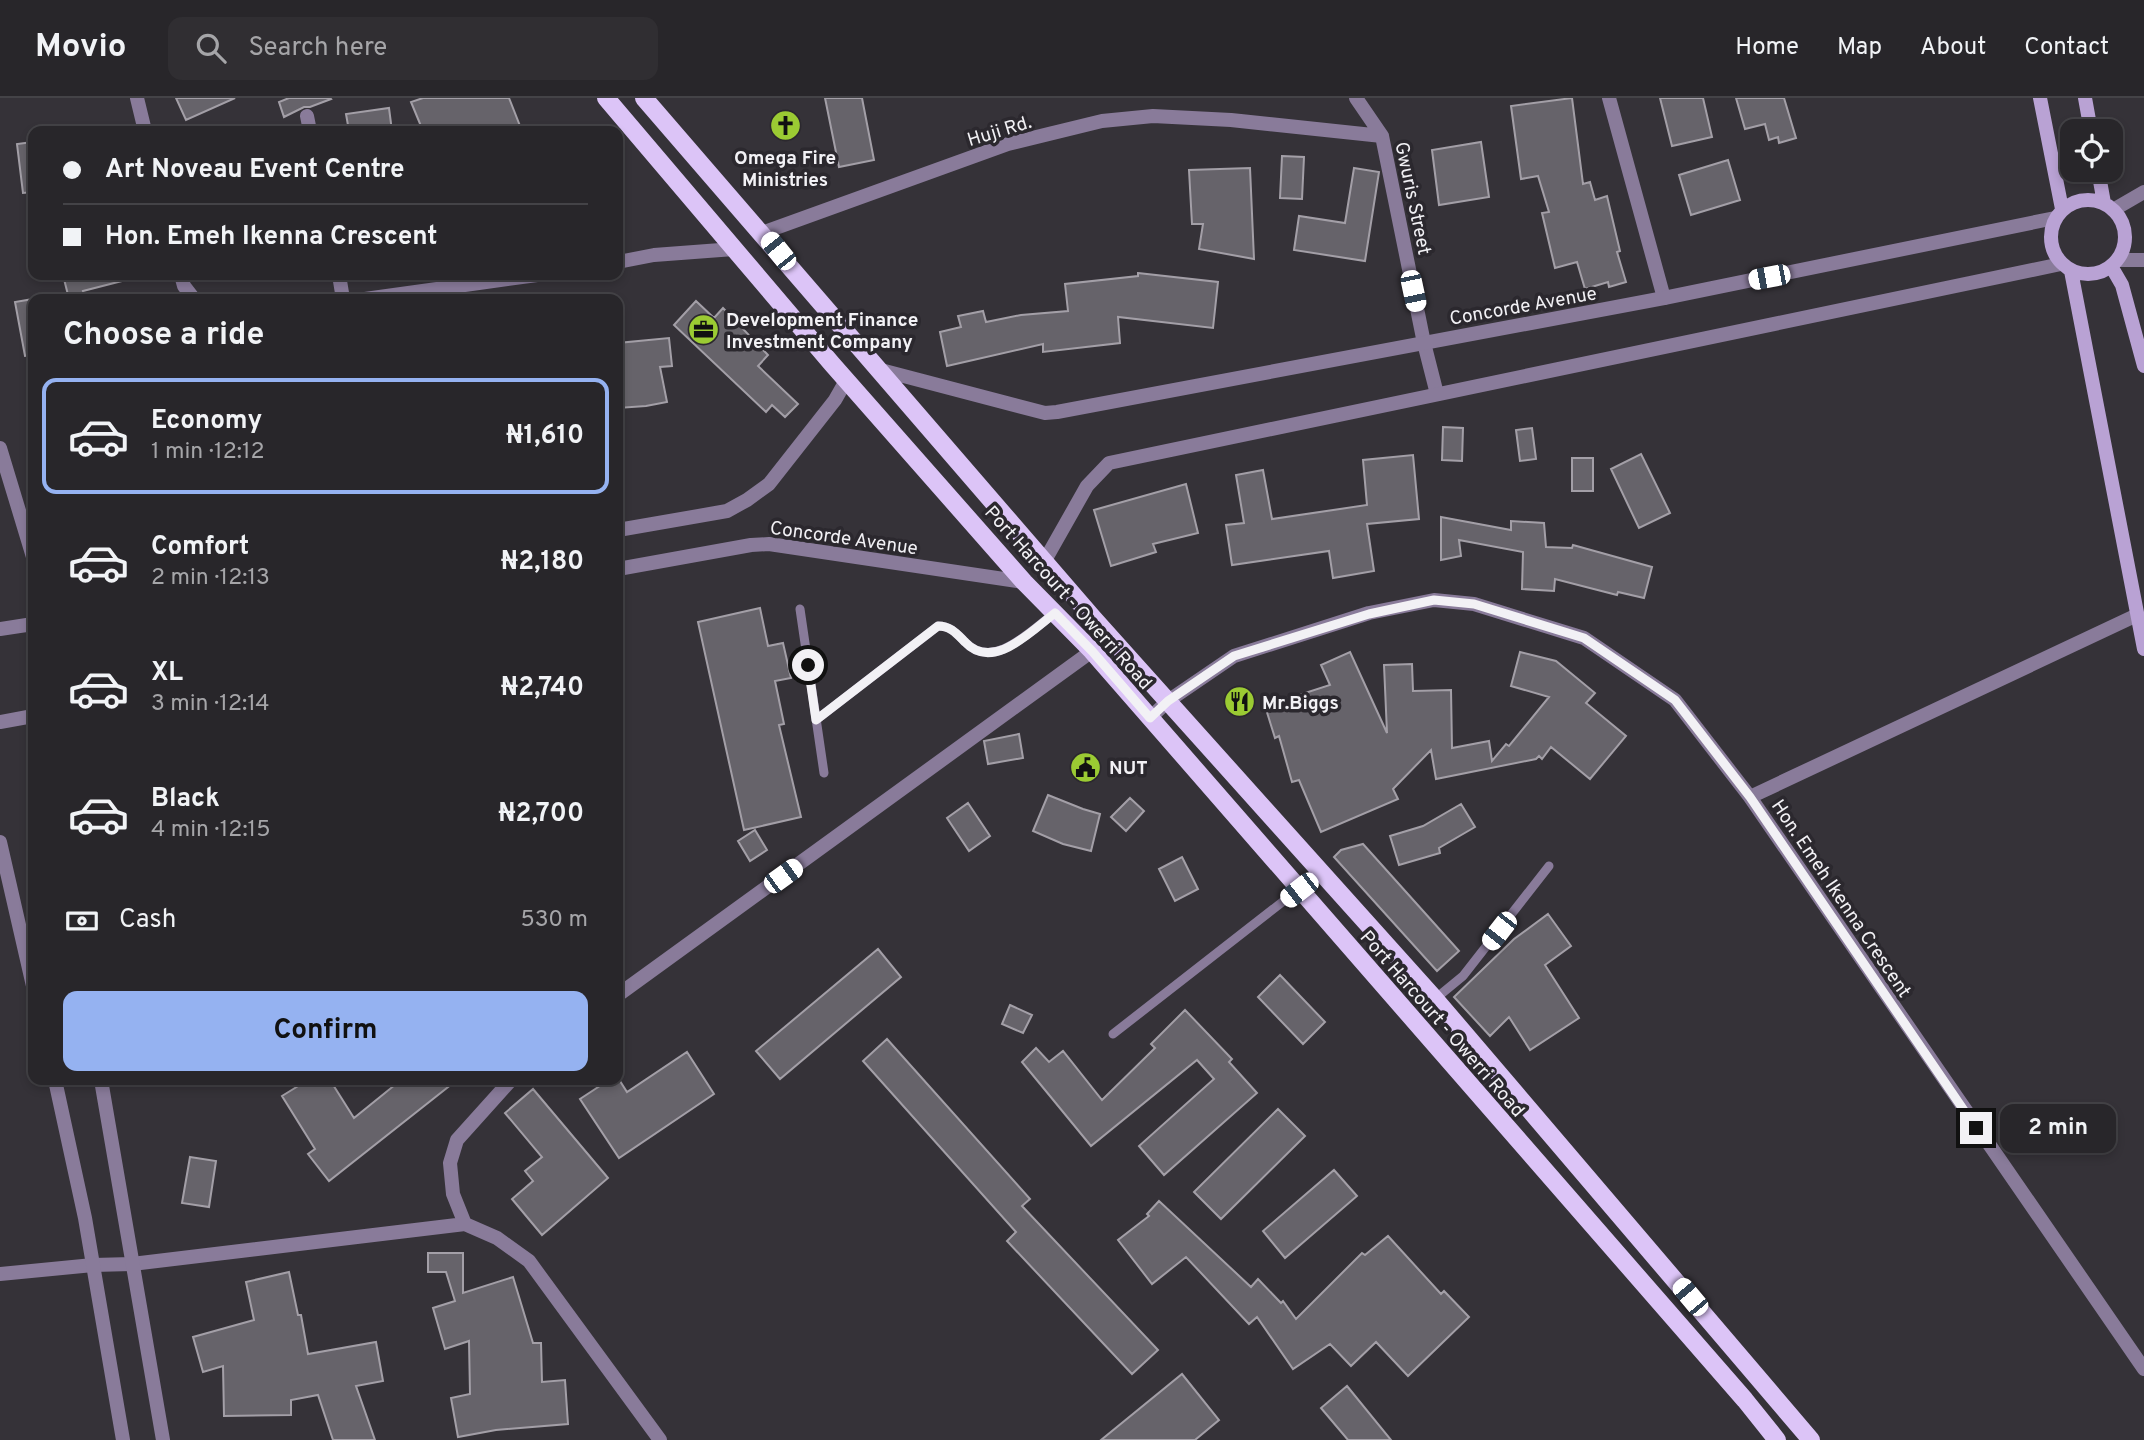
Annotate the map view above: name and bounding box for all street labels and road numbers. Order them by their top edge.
street label: Huji Rd. [965,111,1035,153]
street label: Gwuris Street [1388,140,1436,257]
street label: Concorde Avenue [1448,282,1599,332]
street label: Port Harcourt - Owerri Road [978,501,1157,695]
street label: Concorde Avenue [768,517,919,561]
street label: Hon. Emeh Ikenna Crescent [1765,796,1916,1003]
street label: Port Harcourt - Owerri Road [1354,926,1529,1123]

